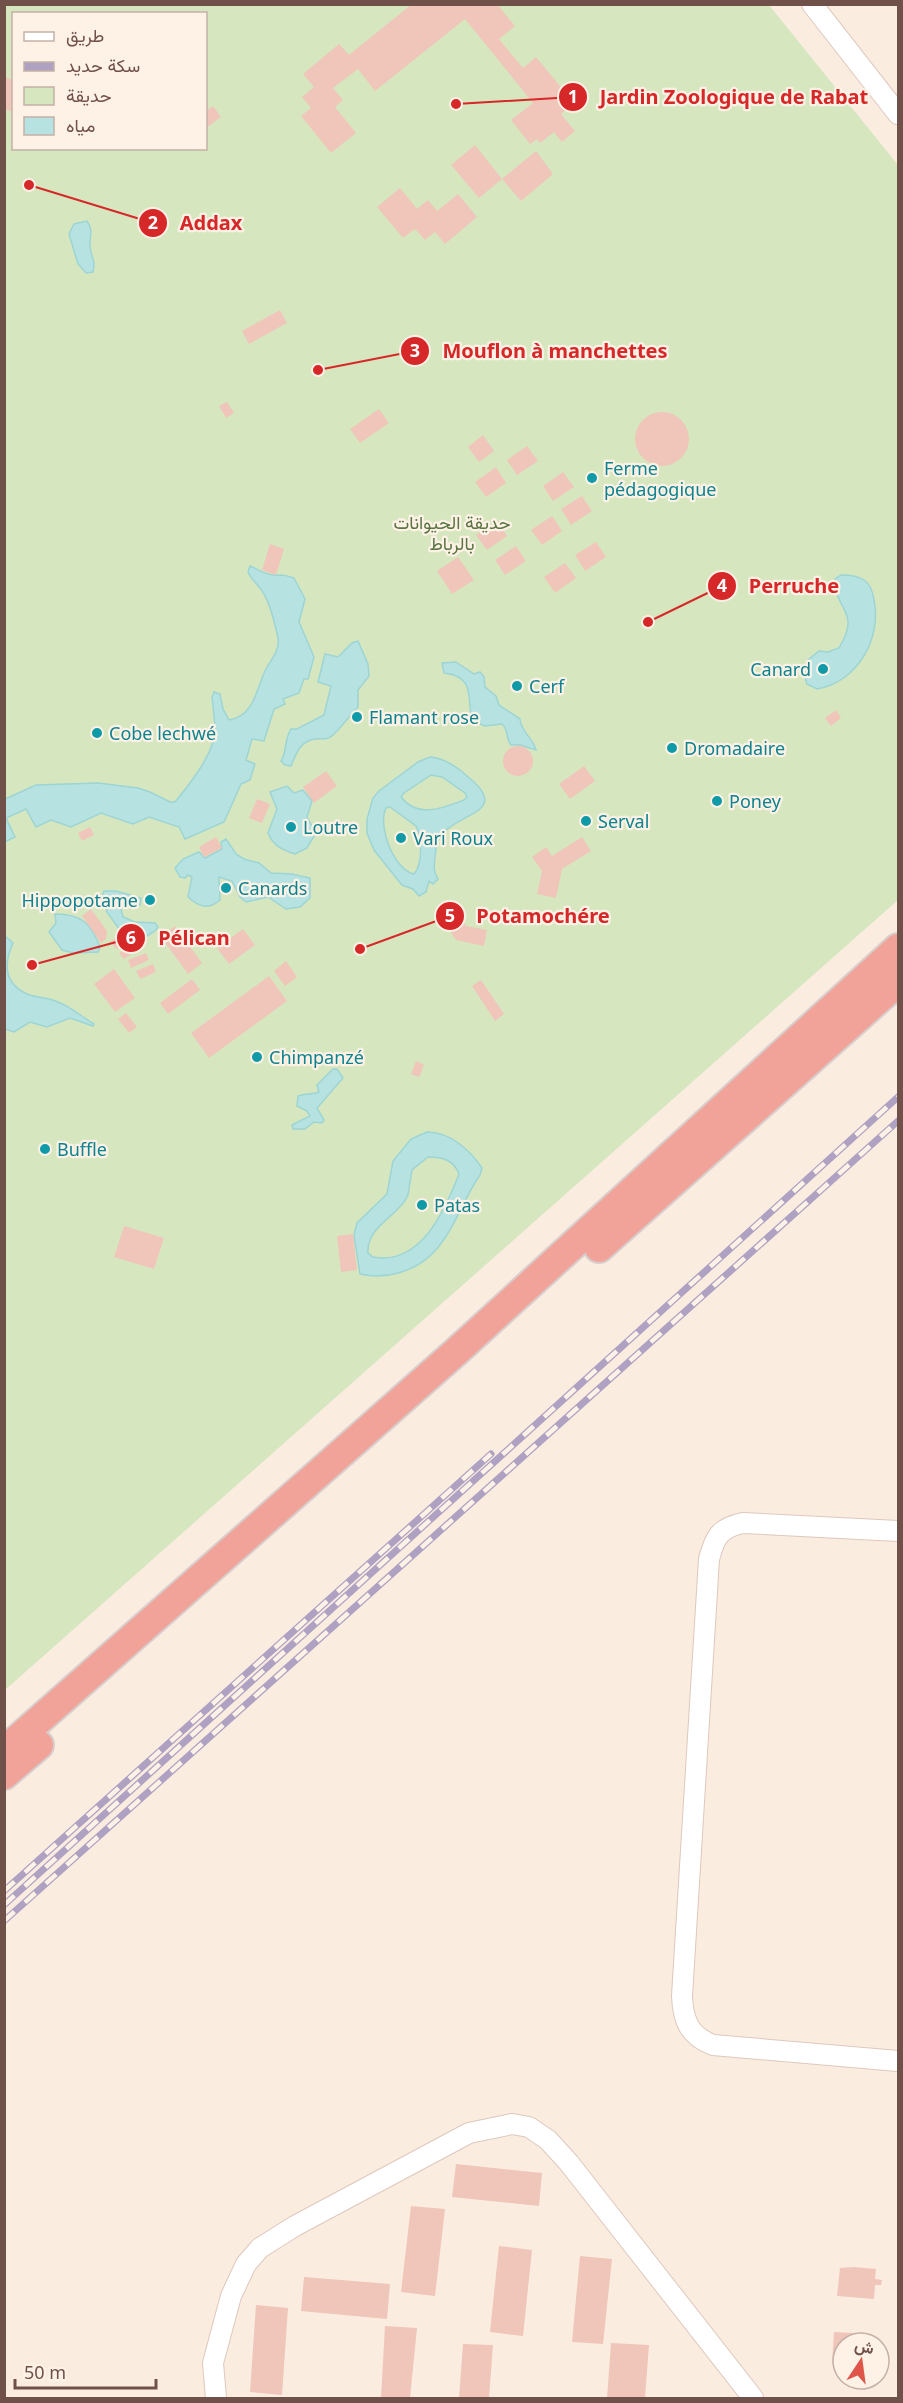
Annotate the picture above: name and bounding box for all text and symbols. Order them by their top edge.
legend [12,12,207,150]
text: طريق [66,23,104,47]
text: سكة حديد [66,53,140,77]
callout: Jardin Zoologique de Rabat [558,78,881,116]
text: حديقة [66,83,112,107]
text: Jardin Zoologique de Rabat [598,83,869,110]
text: 1 [568,84,578,108]
text: مياه [66,113,95,137]
callout: Addax [138,204,255,242]
text: Addax [180,209,243,236]
text: 2 [148,210,158,234]
callout: Mouflon à manchettes [400,332,680,370]
text: Mouflon à manchettes [442,337,668,364]
text: 3 [410,338,420,362]
place label: Ferme pédagogique [604,456,716,501]
marker: Ferme pédagogique [585,471,599,485]
park label: حديقة الحيوانات بالرباط [393,510,511,555]
callout: Perruche [707,567,851,605]
text: Perruche [749,572,839,599]
text: 4 [717,573,727,597]
place label: Canard [750,657,811,681]
marker: Canard [816,662,830,676]
place label: Cerf [529,674,565,698]
marker: Cerf [510,679,524,693]
place label: Flamant rose [369,705,479,729]
marker: Flamant rose [350,710,364,724]
place label: Cobe lechwé [109,721,216,745]
marker: Cobe lechwé [90,726,104,740]
place label: Dromadaire [684,736,785,760]
marker: Dromadaire [665,741,679,755]
place label: Poney [729,789,782,813]
marker: Poney [710,794,724,808]
place label: Serval [598,809,649,833]
marker: Serval [579,814,593,828]
place label: Loutre [303,815,358,839]
marker: Loutre [284,820,298,834]
place label: Vari Roux [413,826,494,850]
marker: Vari Roux [394,831,408,845]
place label: Canards [238,876,307,900]
marker: Canards [219,881,233,895]
place label: Hippopotame [21,888,138,912]
marker: Hippopotame [143,893,157,907]
callout: Potamochére [435,897,622,935]
text: Potamochére [476,902,610,929]
text: 5 [445,903,455,927]
callout: Pélican [116,919,242,957]
text: Pélican [158,924,230,951]
text: 6 [126,925,136,949]
place label: Chimpanzé [269,1045,364,1069]
marker: Chimpanzé [250,1050,264,1064]
place label: Buffle [57,1137,107,1161]
marker: Buffle [38,1142,52,1156]
place label: Patas [434,1193,480,1217]
marker: Patas [415,1198,429,1212]
north arrow [831,2331,891,2391]
text: ش [853,2334,876,2359]
scale bar [15,2352,156,2390]
text: 50 m [24,2360,66,2384]

